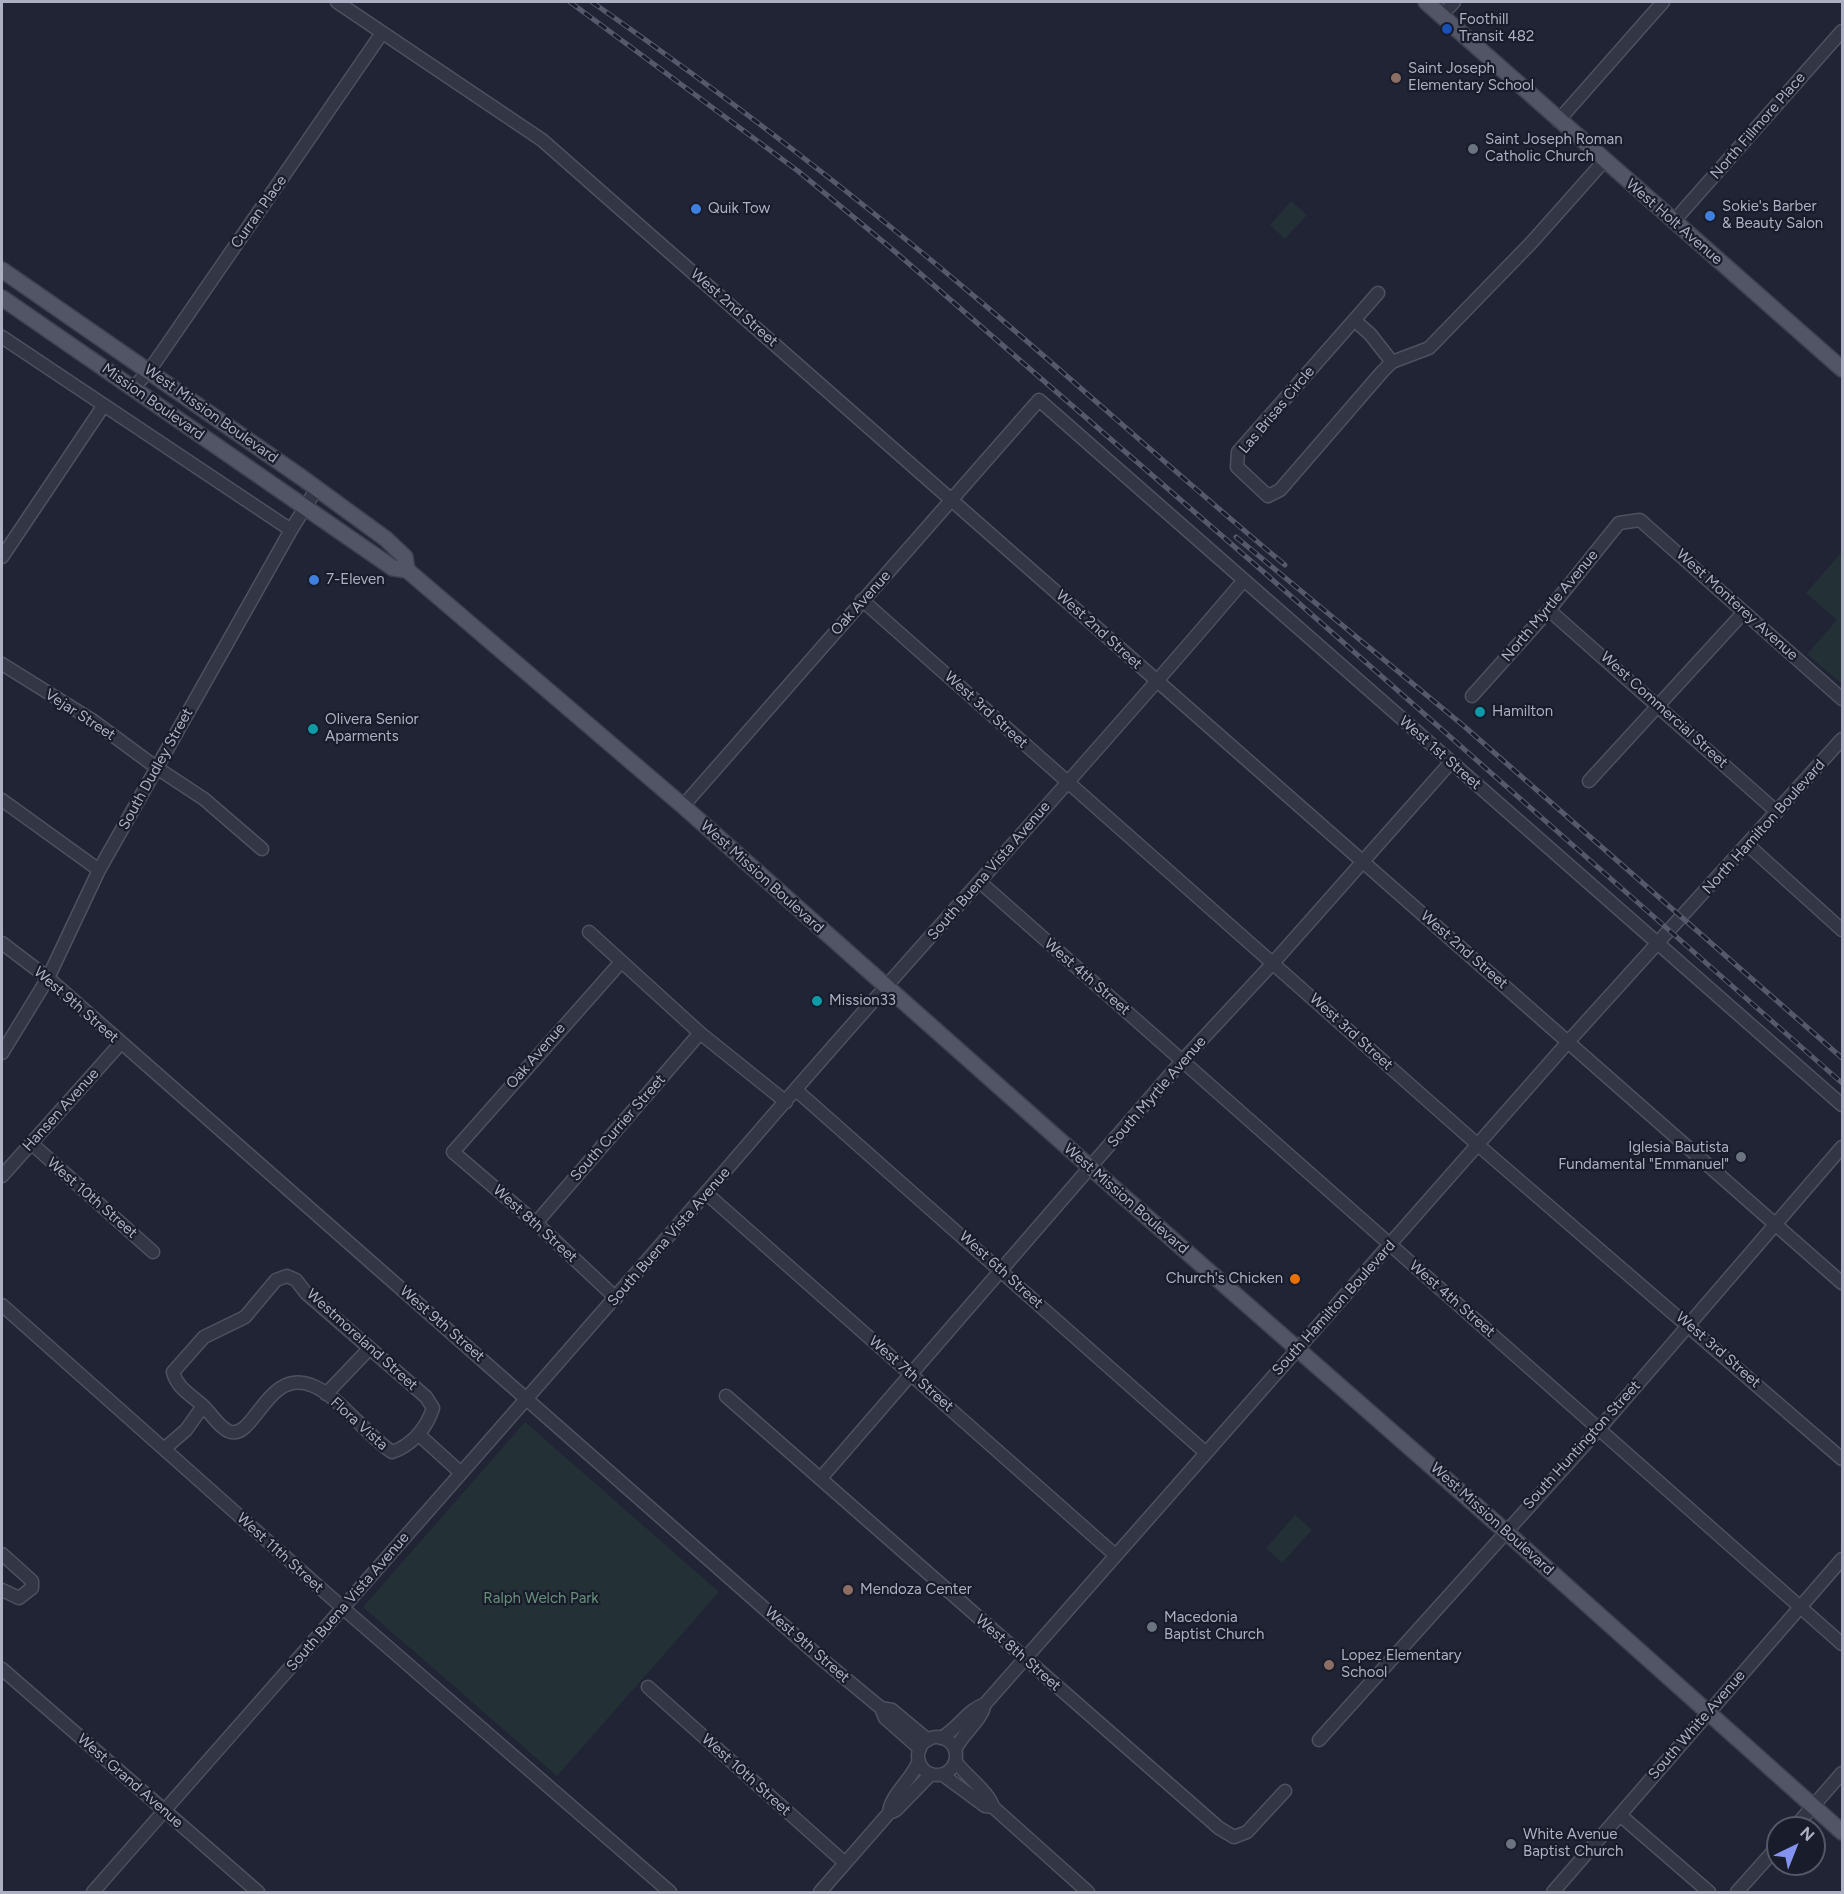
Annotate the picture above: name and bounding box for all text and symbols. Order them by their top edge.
place label: Foothill Transit 482 [1459,11,1534,46]
marker: Foothill Transit 482 [1440,22,1454,36]
place label: Saint Joseph Elementary School [1408,60,1534,95]
street label: North Fillmore Place [1707,69,1809,183]
marker: Saint Joseph Elementary School [1389,71,1403,85]
place label: Saint Joseph Roman Catholic Church [1485,131,1623,166]
marker: Saint Joseph Roman Catholic Church [1466,142,1480,156]
street label: Curran Place [227,172,291,252]
street label: West Holt Avenue [1622,175,1726,269]
place label: Sokie's Barber & Beauty Salon [1722,198,1823,233]
place label: Quik Tow [708,200,770,218]
marker: Quik Tow [689,202,703,216]
marker: Sokie's Barber & Beauty Salon [1703,209,1717,223]
street label: West 2nd Street [687,265,781,351]
street label: Mission Boulevard [98,360,208,444]
street label: West Mission Boulevard [141,361,281,467]
street label: Las Brisas Circle [1235,363,1319,457]
street label: North Myrtle Avenue [1498,546,1602,666]
street label: West Monterey Avenue [1673,546,1801,664]
street label: Oak Avenue [827,567,895,639]
place label: 7-Eleven [326,571,385,589]
marker: 7-Eleven [307,573,321,587]
street label: West 2nd Street [1052,587,1146,673]
street label: West Commercial Street [1597,648,1731,772]
street label: West 3rd Street [941,668,1031,752]
street label: Vejar Street [41,686,119,744]
place label: Hamilton [1492,703,1553,721]
street label: South Dudley Street [115,705,197,833]
marker: Hamilton [1473,705,1487,719]
place label: Olivera Senior Aparments [325,711,419,746]
street label: West 1st Street [1395,712,1485,794]
marker: Olivera Senior Aparments [306,722,320,736]
street label: North Hamilton Boulevard [1699,756,1829,898]
street label: South Buena Vista Avenue [924,798,1054,944]
street label: West Mission Boulevard [697,817,827,937]
street label: West 2nd Street [1417,907,1511,993]
street label: West 4th Street [1041,935,1133,1019]
street label: West 9th Street [30,963,122,1047]
street label: West 3rd Street [1306,990,1396,1074]
place label: Mission33 [829,992,896,1010]
marker: Mission33 [810,994,824,1008]
street label: Oak Avenue [503,1020,569,1092]
street label: South Myrtle Avenue [1104,1033,1210,1151]
street label: Hansen Avenue [19,1065,103,1155]
street label: South Currier Street [567,1071,669,1185]
place label: Iglesia Bautista Fundamental "Emmanuel" [1558,1139,1729,1174]
street label: West Mission Boulevard [1060,1140,1192,1258]
marker: Iglesia Bautista Fundamental "Emmanuel" [1734,1150,1748,1164]
street label: West 10th Street [43,1154,141,1242]
street label: South Buena Vista Avenue [604,1164,734,1310]
street label: West 8th Street [489,1181,581,1267]
street label: West 6th Street [955,1228,1047,1312]
street label: South Hamilton Boulevard [1269,1237,1399,1379]
street label: West 4th Street [1406,1257,1498,1341]
place label: Church's Chicken [1166,1270,1283,1288]
marker: Church's Chicken [1288,1272,1302,1286]
street label: West 9th Street [396,1282,488,1366]
street label: Westmoreland Street [303,1285,421,1395]
street label: West 3rd Street [1672,1308,1764,1392]
street label: West 7th Street [865,1332,957,1416]
street label: South Huntington Street [1520,1377,1644,1513]
street label: Flora Vista [327,1394,391,1454]
street label: West Mission Boulevard [1427,1459,1557,1579]
street label: West 11th Street [233,1509,327,1597]
street label: South Buena Vista Avenue [283,1529,413,1675]
place label: Mendoza Center [860,1581,972,1599]
marker: Mendoza Center [841,1583,855,1597]
park label: Ralph Welch Park [483,1590,599,1608]
street label: West 9th Street [761,1603,853,1687]
place label: Macedonia Baptist Church [1164,1609,1264,1644]
street label: West 8th Street [972,1611,1064,1695]
marker: Macedonia Baptist Church [1145,1620,1159,1634]
place label: Lopez Elementary School [1341,1647,1462,1682]
marker: Lopez Elementary School [1322,1658,1336,1672]
street label: South White Avenue [1645,1667,1749,1783]
street label: West Grand Avenue [74,1730,186,1832]
street label: West 10th Street [698,1730,794,1820]
north arrow [1766,1816,1826,1876]
text: N [1796,1823,1818,1845]
place label: White Avenue Baptist Church [1523,1826,1623,1861]
marker: White Avenue Baptist Church [1504,1837,1518,1851]

